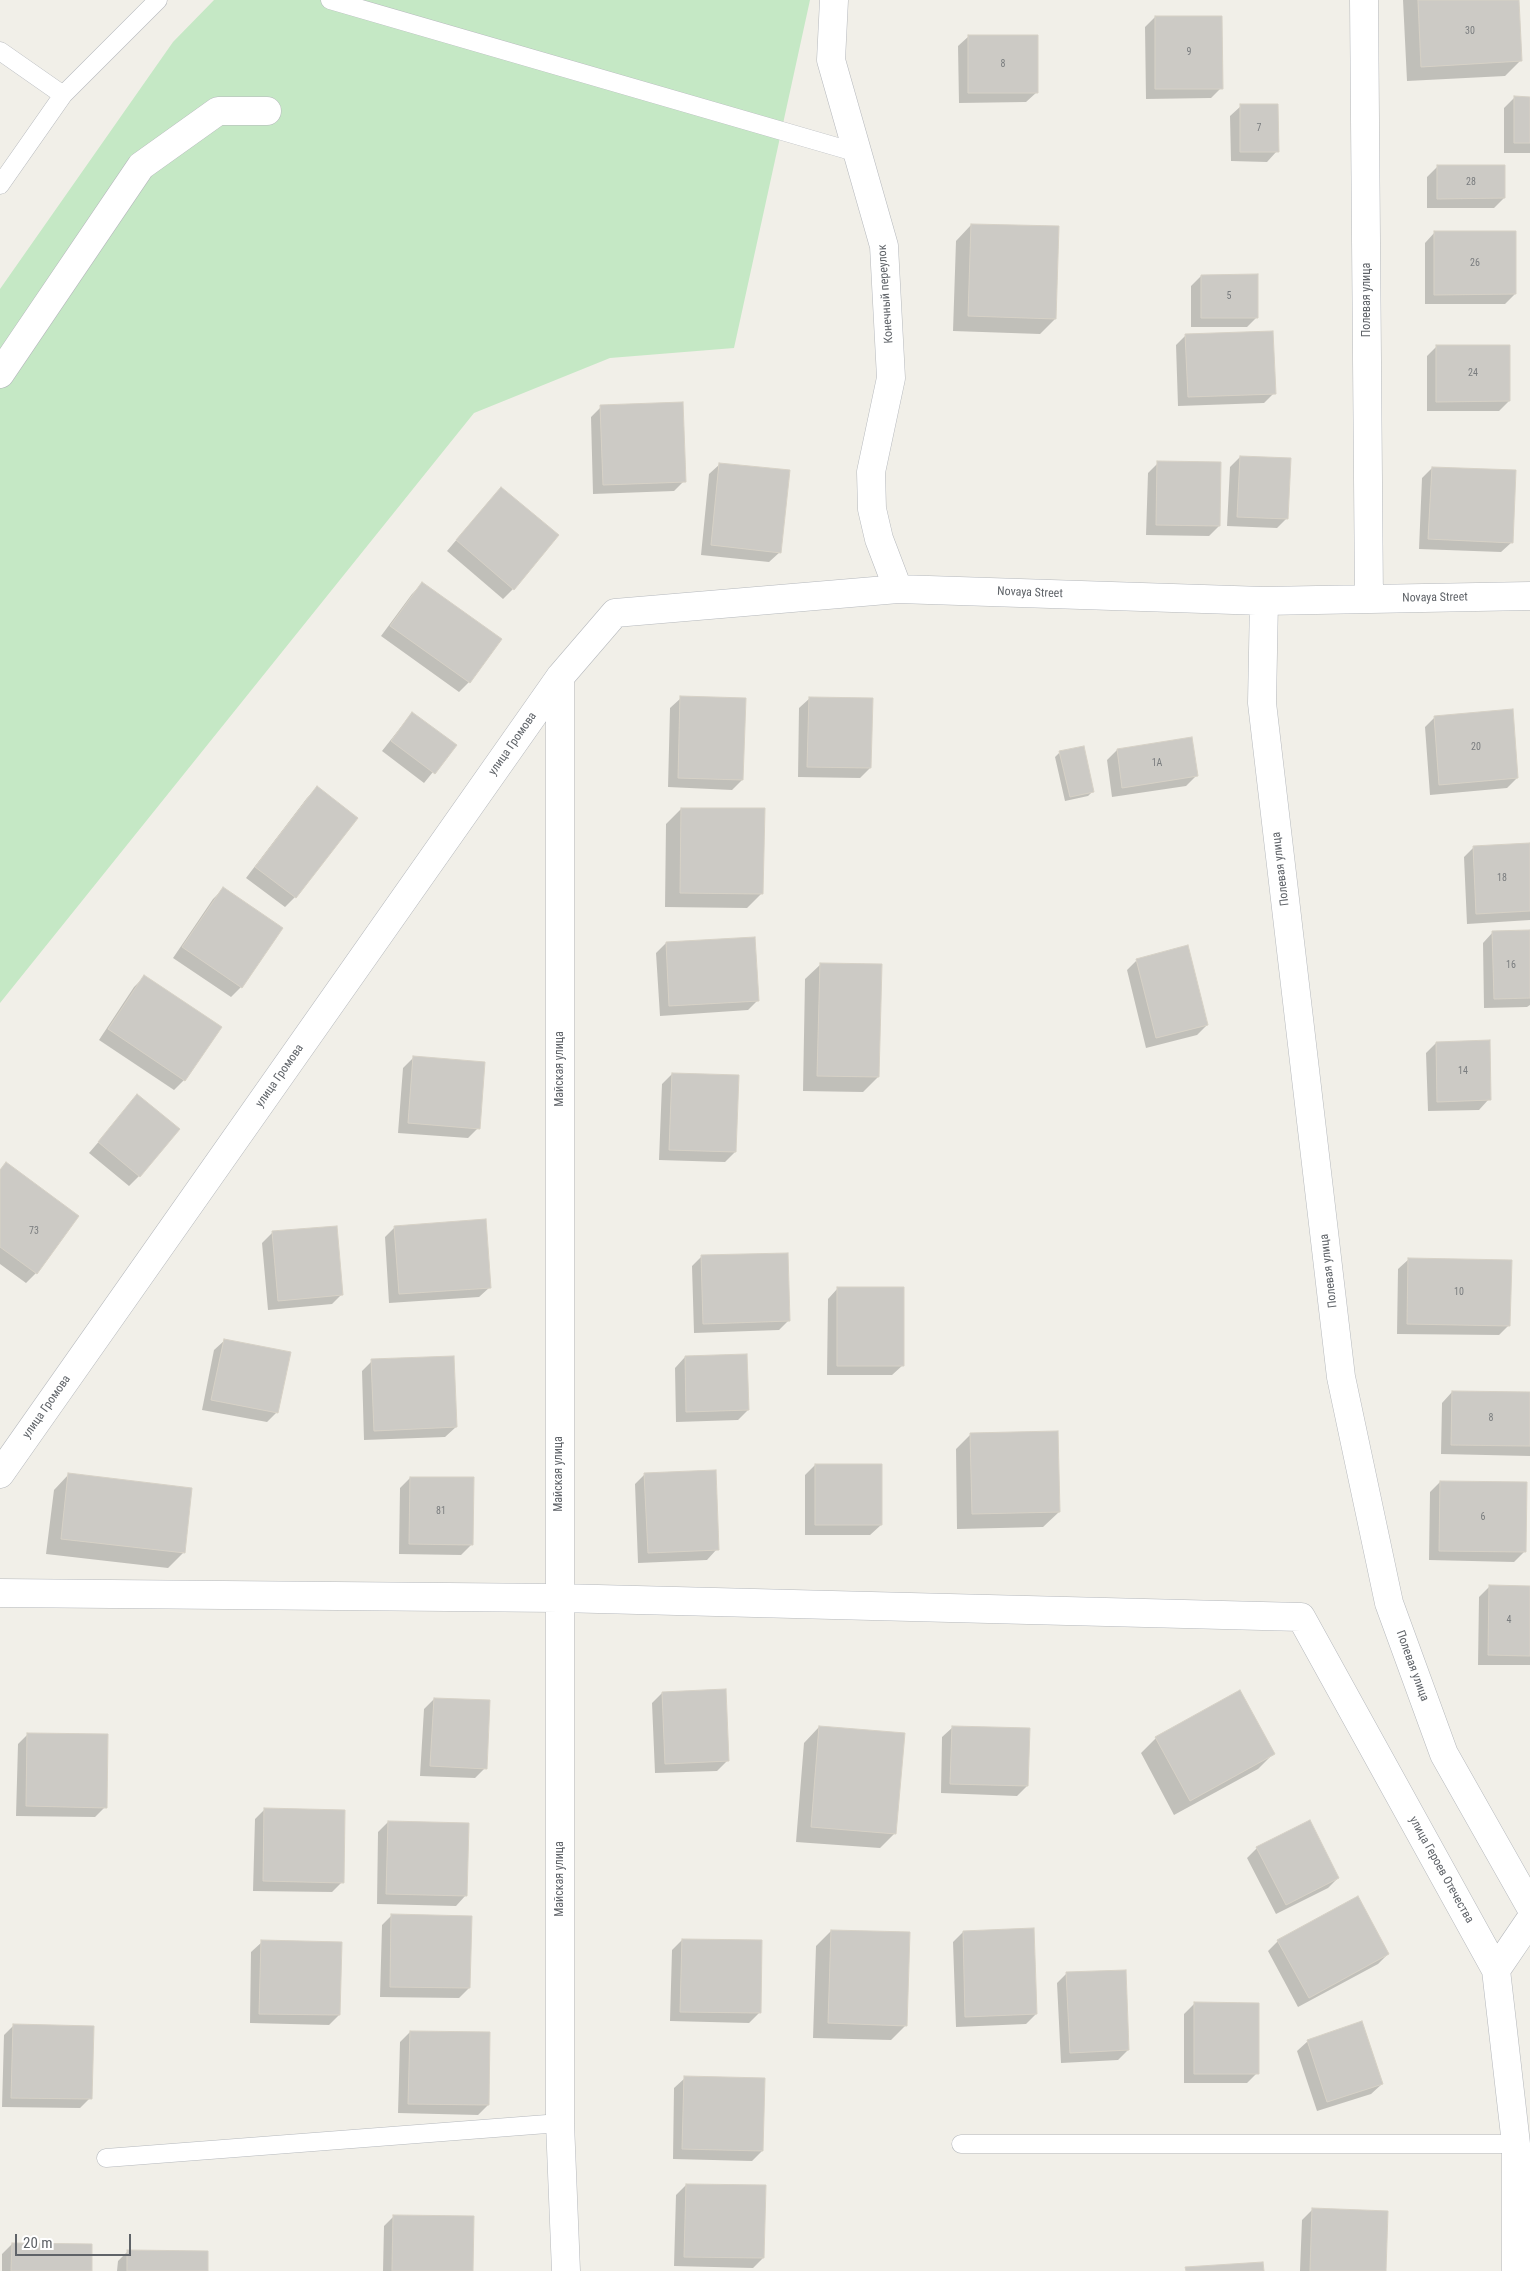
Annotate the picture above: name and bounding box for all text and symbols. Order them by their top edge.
house number: 30 [1465,25,1475,37]
house number: 9 [1187,46,1191,58]
house number: 8 [1001,58,1005,70]
house number: 7 [1257,122,1261,134]
house number: 28 [1466,176,1476,188]
street label: Конечный переулок [875,244,897,344]
house number: 26 [1470,257,1480,269]
street label: Полевая улица [1360,263,1374,337]
house number: 5 [1227,290,1231,302]
house number: 24 [1468,367,1478,379]
street label: Novaya Street [997,585,1063,601]
street label: Novaya Street [1402,590,1468,606]
street label: улица Громова [486,710,540,778]
house number: 20 [1471,741,1481,753]
house number: 1А [1152,757,1162,769]
street label: Полевая улица [1269,831,1293,907]
house number: 18 [1497,872,1507,884]
house number: 16 [1506,959,1516,971]
street label: Майская улица [553,1031,567,1107]
street label: улица Громова [253,1042,307,1110]
house number: 14 [1458,1065,1468,1077]
house number: 73 [29,1225,39,1237]
street label: Полевая улица [1317,1233,1341,1309]
house number: 10 [1454,1286,1464,1298]
street label: улица Громова [20,1373,74,1441]
house number: 8 [1489,1412,1493,1424]
street label: Майская улица [552,1436,566,1512]
house number: 81 [436,1505,446,1517]
house number: 6 [1481,1511,1485,1523]
house number: 4 [1507,1614,1511,1626]
street label: Полевая улица [1392,1629,1432,1703]
street label: улица Героев Отечества [1406,1814,1476,1926]
street label: Майская улица [553,1841,567,1917]
scale bar [18,2224,134,2256]
text: 20 m [23,2234,53,2252]

